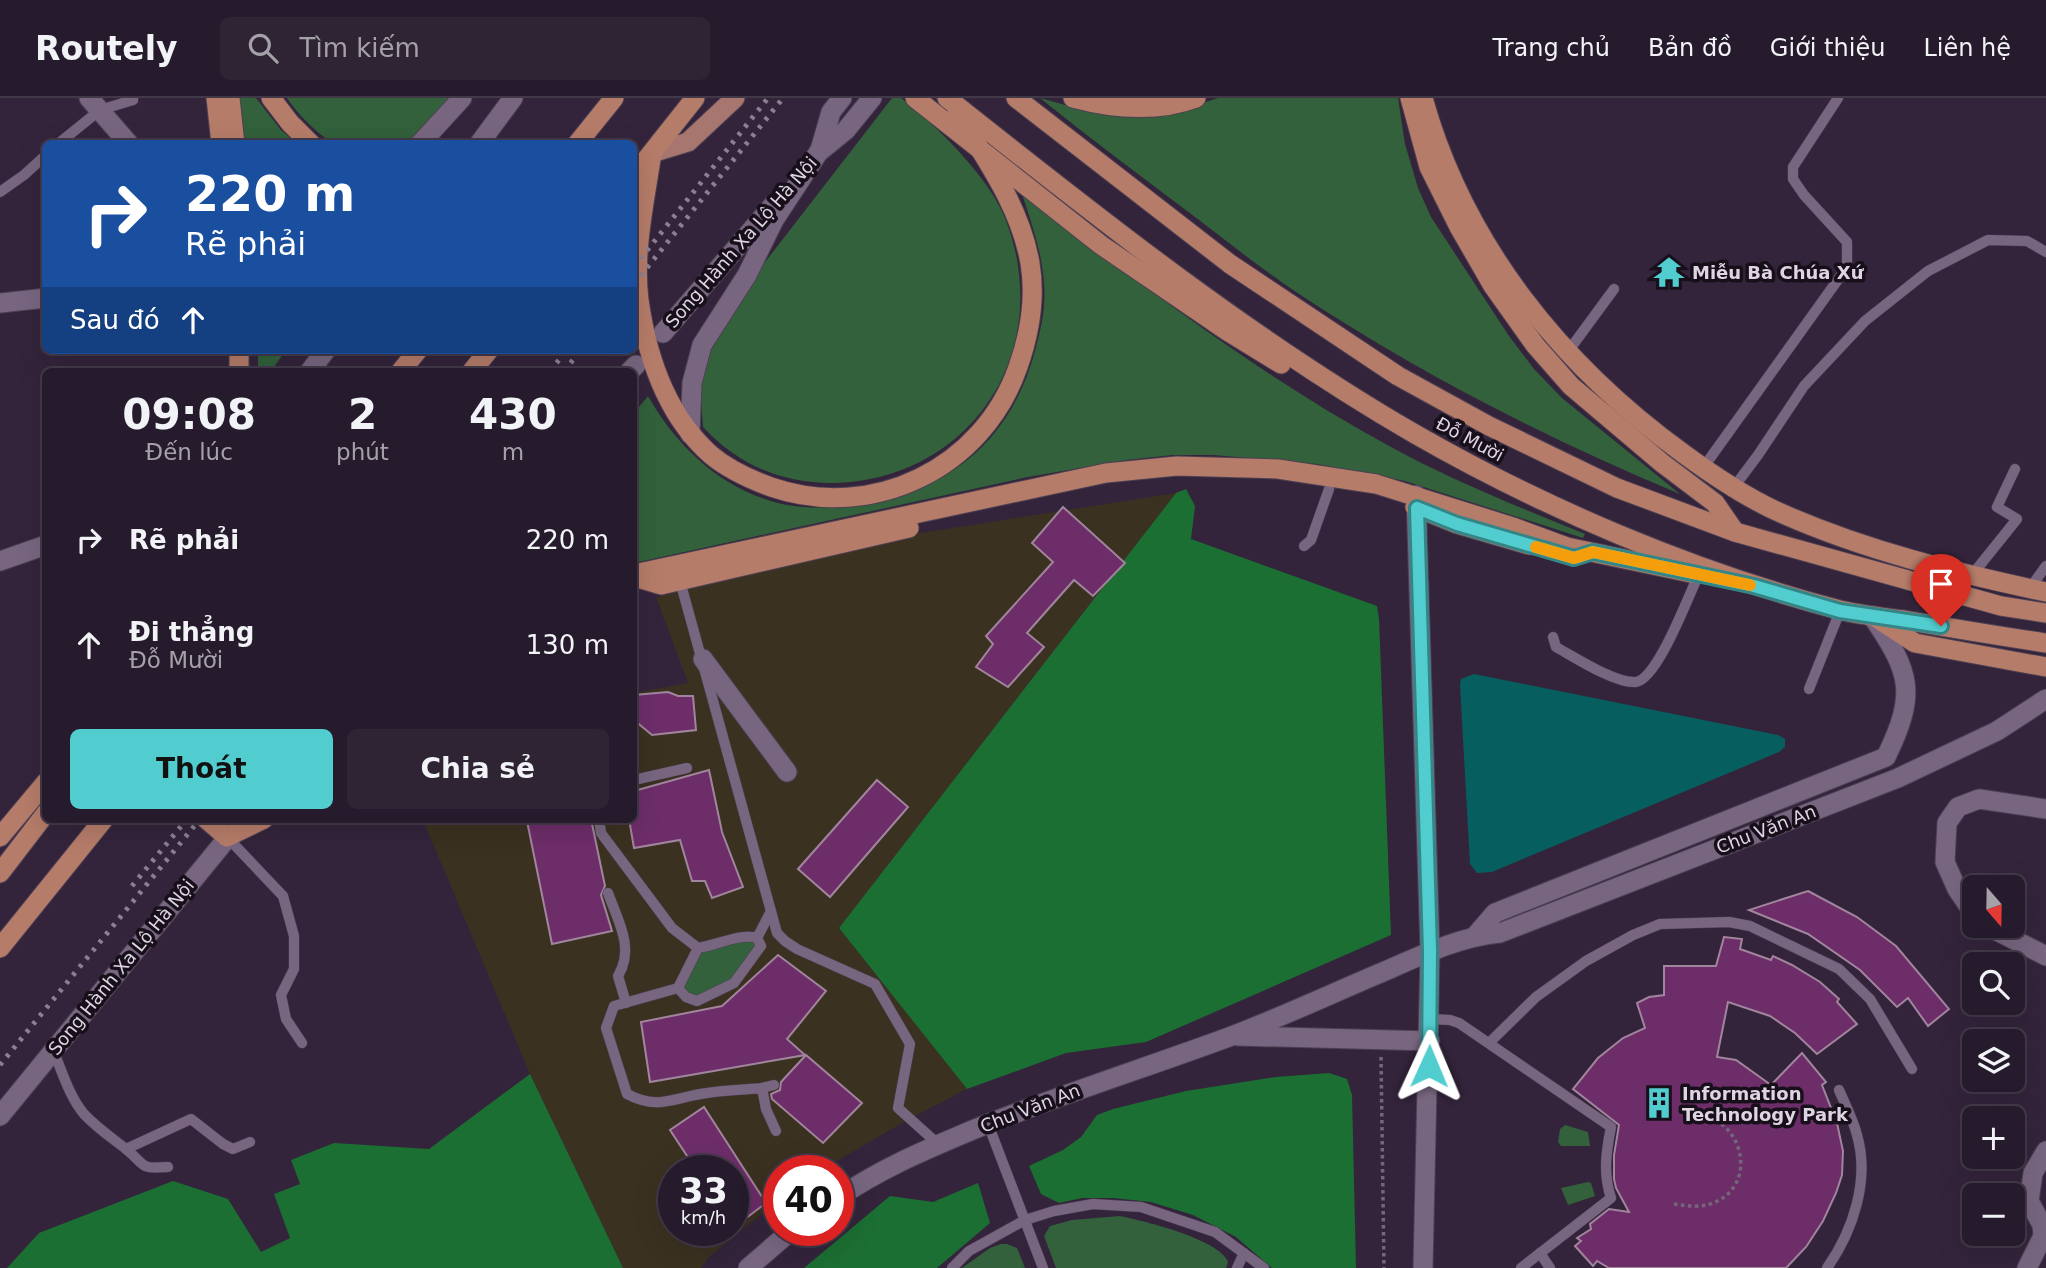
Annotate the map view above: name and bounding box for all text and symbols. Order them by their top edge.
search box [220,17,710,80]
text: Routely [35,29,178,68]
icon: search [244,29,282,67]
text: Tìm kiếm [300,33,420,63]
text: Trang chủ [1493,34,1610,62]
text: Bản đồ [1648,34,1732,62]
text: Giới thiệu [1770,34,1885,62]
text: Liên hệ [1923,34,2011,62]
street label: Song Hành Xa Lộ Hà Nội [661,152,821,332]
text: 220 m [185,166,355,223]
icon: right [70,168,161,259]
text: Rẽ phải [185,225,306,263]
temple icon: Miễu Bà Chúa Xứ [1652,255,1686,289]
place label: Miễu Bà Chúa Xứ [1692,262,1865,283]
icon: ahead [174,301,212,339]
text: Sau đó [70,305,160,335]
text: 09:08 [122,390,256,439]
text: 2 [348,390,377,439]
text: 430 [469,390,557,439]
street label: Đỗ Mười [1433,412,1507,466]
text: Đến lúc [145,439,233,465]
text: phút [336,439,389,465]
text: m [502,439,524,465]
icon: right [70,521,108,559]
text: Rẽ phải [129,525,239,555]
text: 220 m [526,525,609,555]
pin [1911,554,1971,626]
icon: arrive [1922,565,1960,603]
text: Đi thẳng [129,617,254,647]
icon: ahead [70,626,108,664]
text: 130 m [526,630,609,660]
text: Đỗ Mười [129,647,223,673]
button: Thoát [70,729,333,809]
button: Chia sẻ [347,729,609,809]
street label: Chu Văn An [1713,800,1819,858]
street label: Song Hành Xa Lộ Hà Nội [44,875,198,1059]
north arrow [1962,875,2025,938]
map controls [1962,875,2025,1246]
button: search [1962,952,2025,1015]
position arrow [1392,1029,1466,1103]
button: layers [1962,1029,2025,1092]
street label: Chu Văn An [977,1079,1083,1137]
place label: Information Technology Park [1682,1083,1849,1125]
building icon: Information Technology Park [1642,1086,1676,1120]
button: + [1962,1106,2025,1169]
speed limit sign: 40 [763,1155,854,1246]
text: 33 [679,1171,728,1211]
button: − [1962,1183,2025,1246]
text: km/h [681,1207,726,1228]

